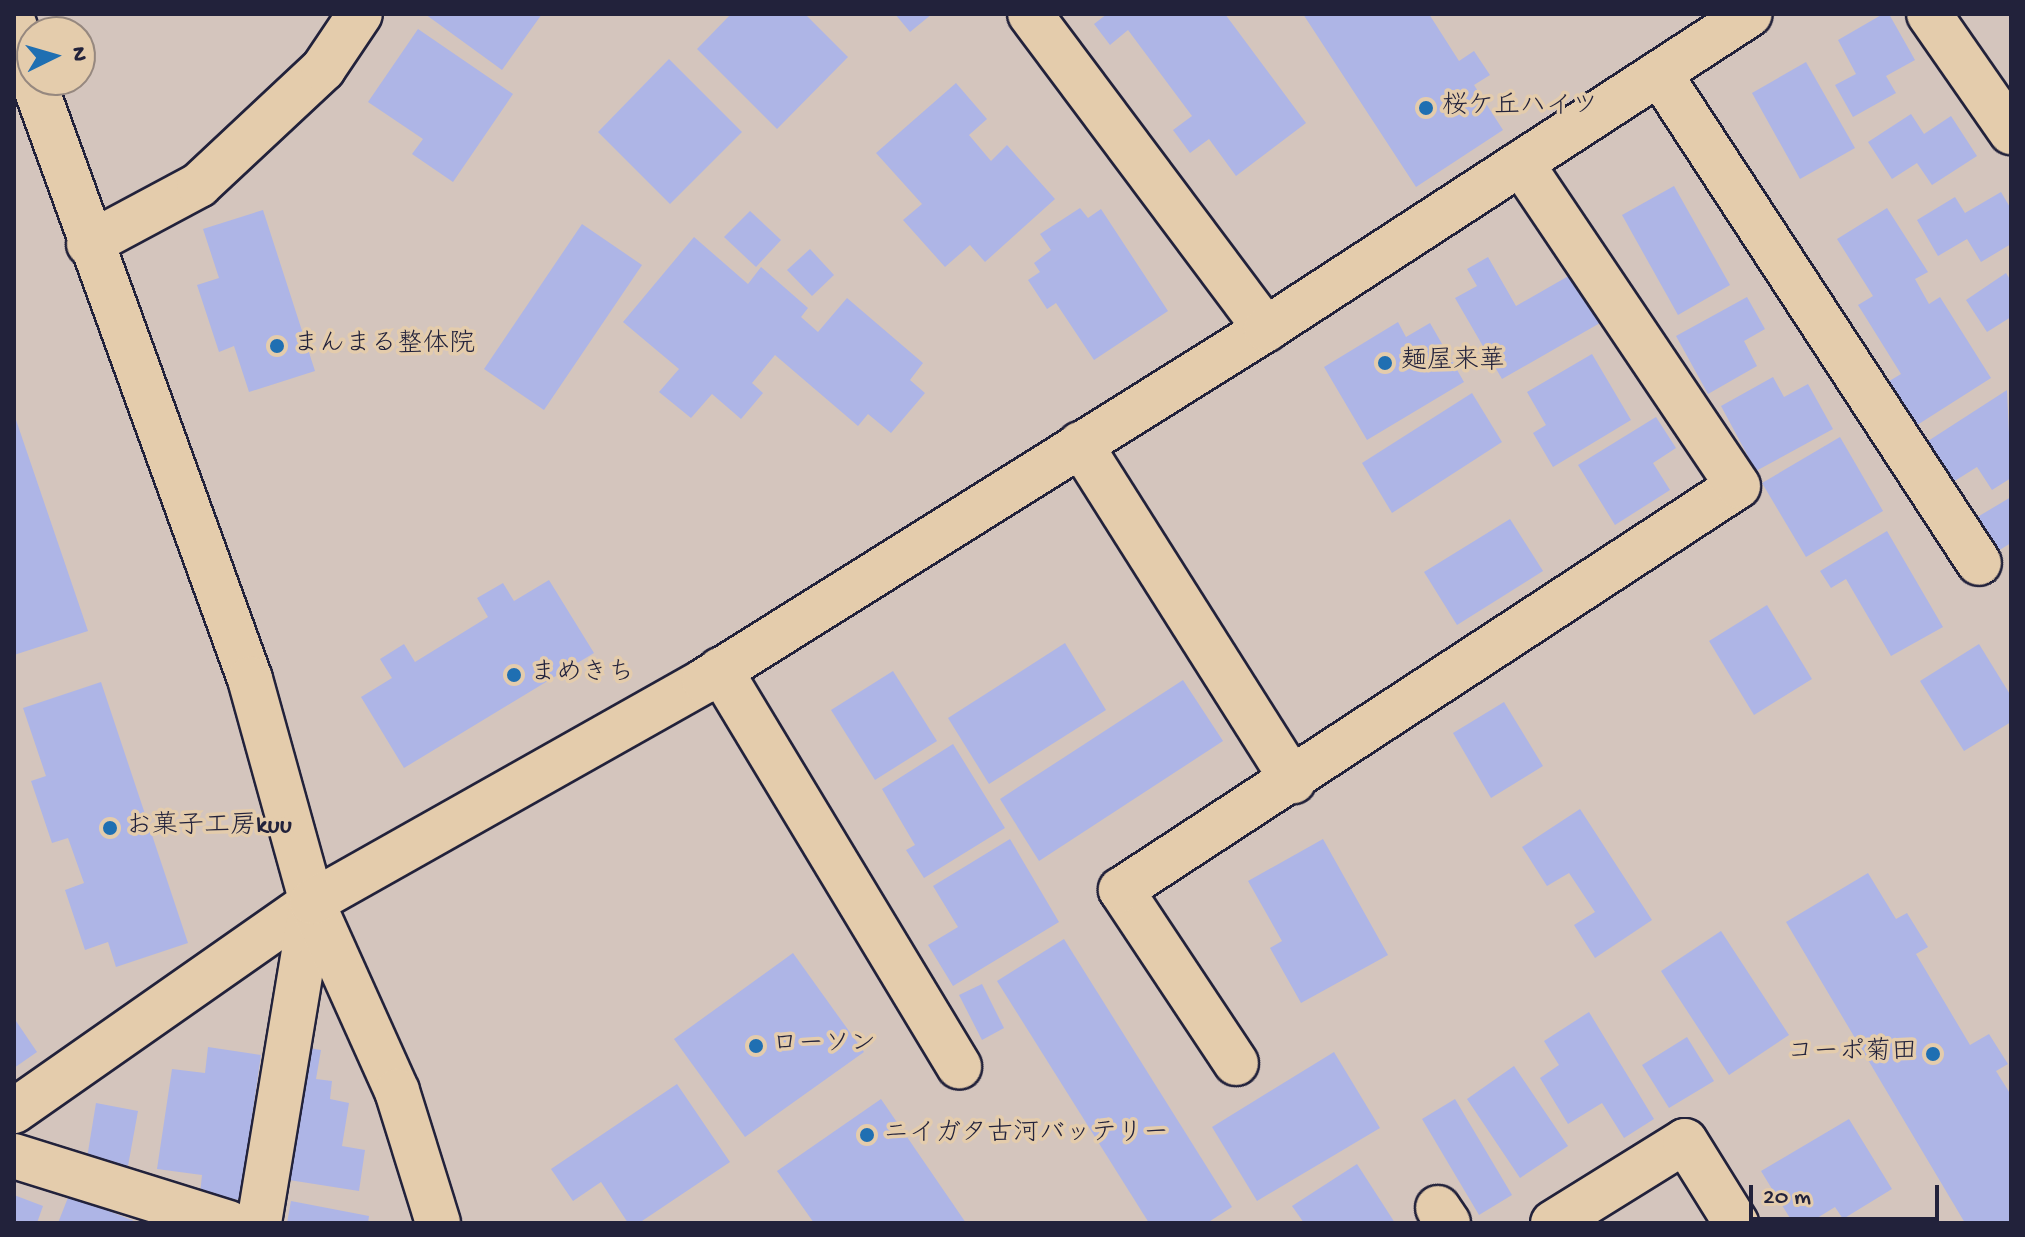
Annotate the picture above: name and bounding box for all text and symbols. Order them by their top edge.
north arrow [16,16,96,96]
text: N [64,46,91,62]
place label: 桜ケ丘ハイツ [1442,92,1598,124]
marker: 桜ケ丘ハイツ [1417,99,1435,117]
place label: まんまる整体院 [293,330,475,362]
marker: まんまる整体院 [268,337,286,355]
place label: 麺屋来華 [1401,347,1505,379]
marker: 麺屋来華 [1376,354,1394,372]
place label: まめきち [530,659,634,691]
marker: まめきち [505,666,523,684]
place label: お菓子工房kuu [126,812,292,844]
marker: お菓子工房kuu [101,819,119,837]
place label: ローソン [772,1030,876,1062]
marker: ローソン [747,1037,765,1055]
place label: コーポ菊田 [1787,1038,1917,1070]
marker: コーポ菊田 [1924,1045,1942,1063]
place label: ニイガタ古河バッテリー [883,1119,1169,1151]
marker: ニイガタ古河バッテリー [858,1126,876,1144]
scale bar [1753,1169,1943,1219]
text: 20 m [1763,1184,1811,1213]

